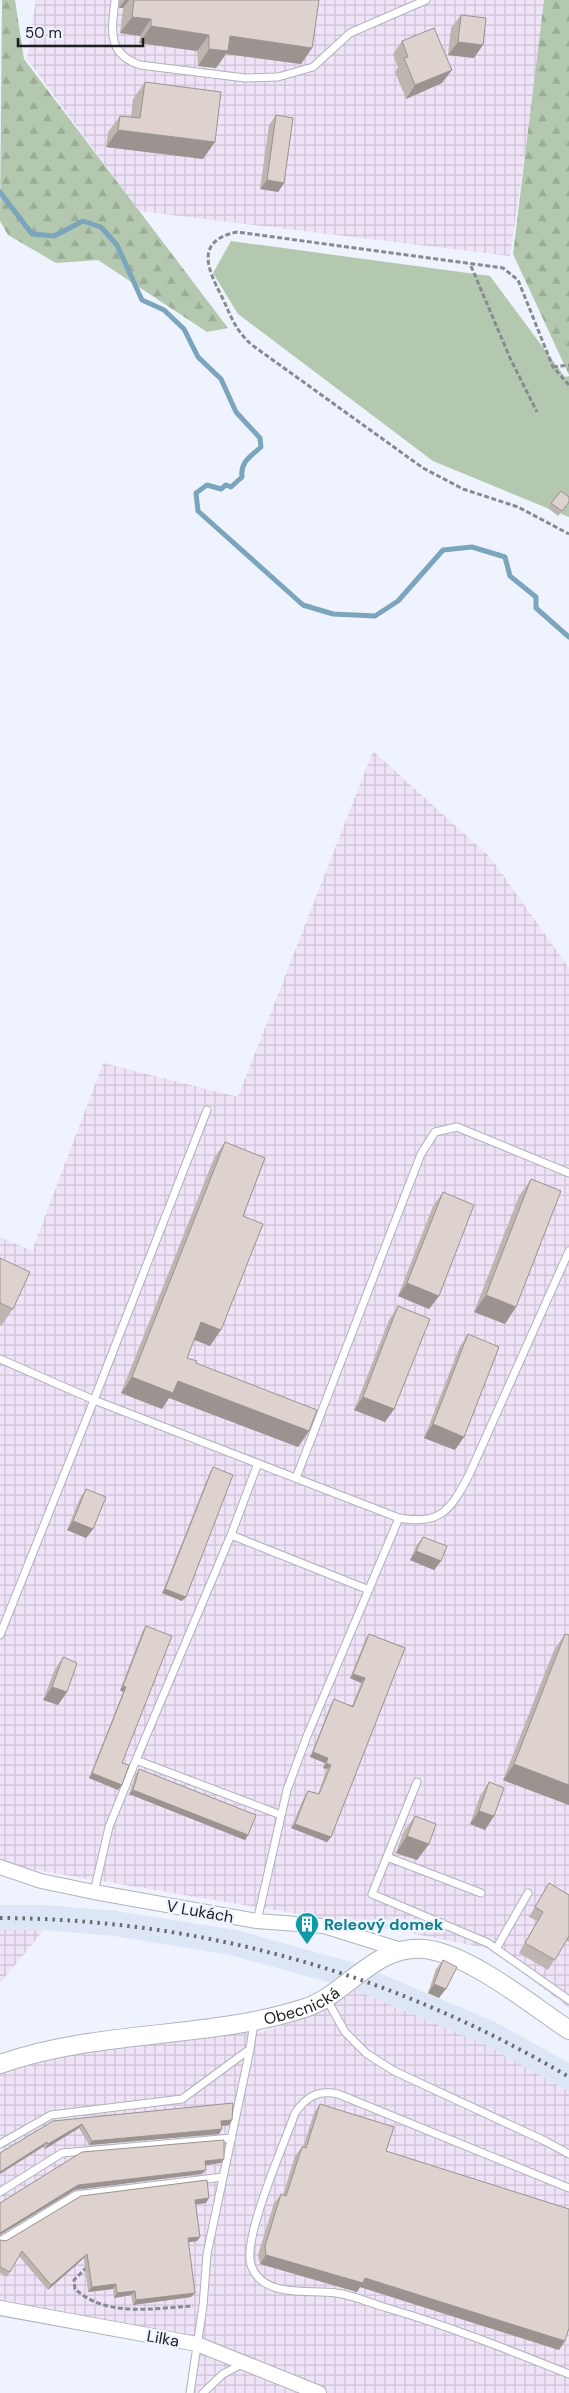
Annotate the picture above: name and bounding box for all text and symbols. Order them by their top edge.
scale bar [18,15,142,47]
text: 50 m [25,23,62,43]
street label: V Lukách [165,1895,235,1928]
building icon: Releový domek [294,1911,320,1945]
place label: Releový domek [324,1914,444,1935]
street label: Obecnická [262,1982,344,2030]
street label: Lilka [145,2325,181,2352]

